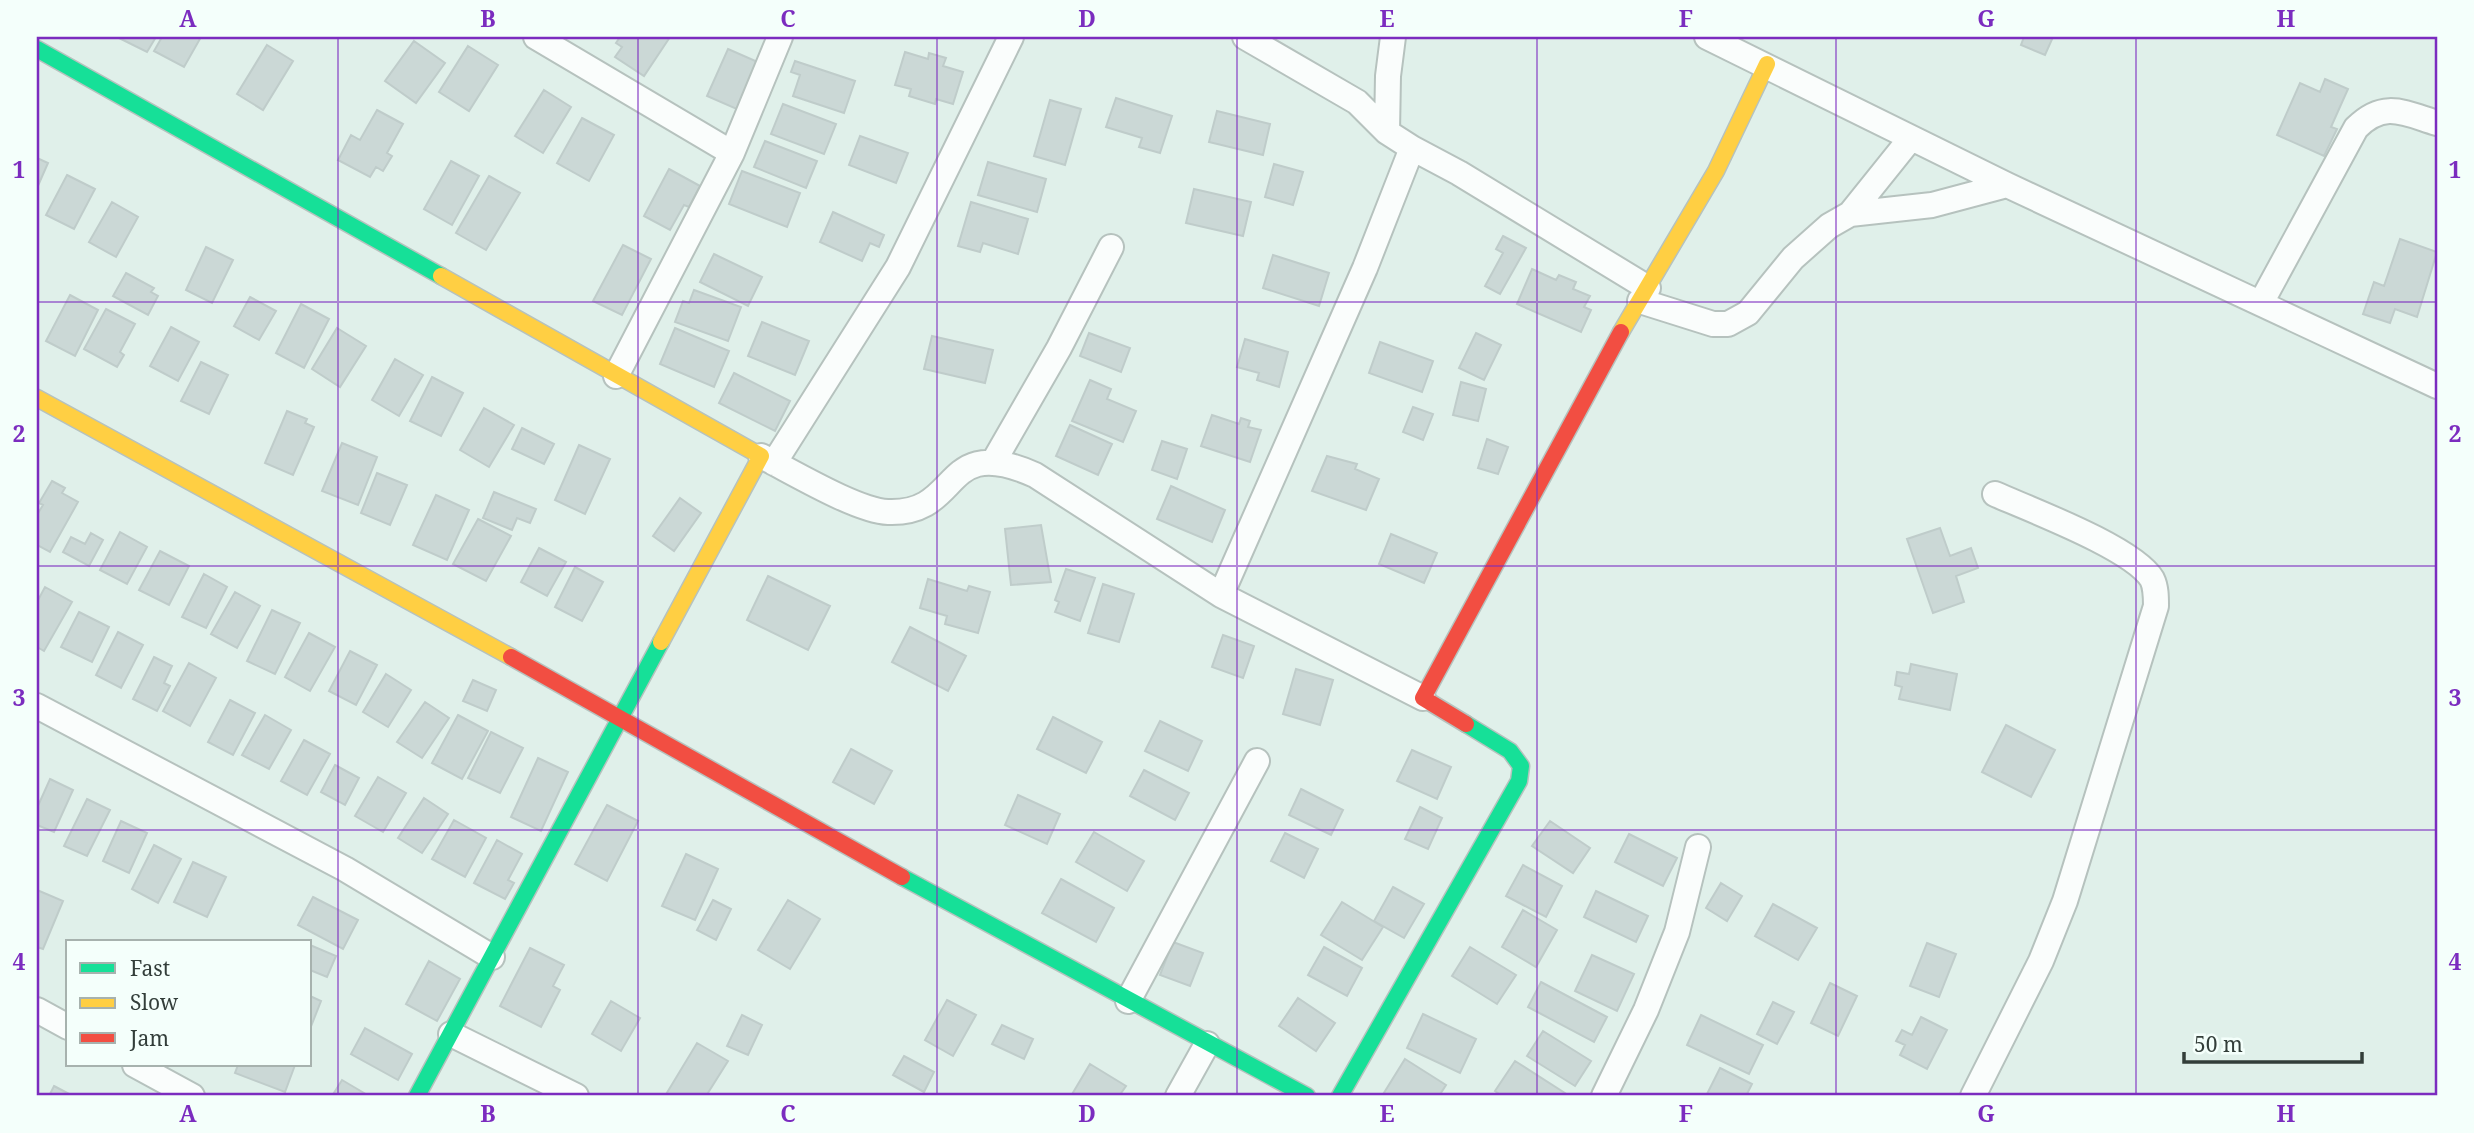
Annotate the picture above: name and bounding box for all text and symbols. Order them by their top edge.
text: A [179,2,197,34]
text: B [480,2,496,34]
text: C [780,2,796,34]
text: D [1078,2,1096,34]
text: E [1379,2,1395,34]
text: F [1679,2,1693,34]
text: G [1977,2,1995,34]
text: H [2277,2,2296,34]
text: 1 [13,153,26,185]
text: 1 [2449,153,2462,185]
text: 2 [13,417,26,449]
text: 2 [2449,417,2462,449]
text: 3 [13,681,26,713]
text: 3 [2449,681,2462,713]
legend [66,940,312,1066]
text: 4 [13,945,26,977]
text: 4 [2449,945,2462,977]
text: Fast [130,954,170,982]
text: Slow [130,988,179,1016]
scale bar [2184,1021,2362,1065]
text: Jam [129,1024,169,1052]
text: 50 m [2194,1030,2243,1058]
text: A [179,1097,197,1129]
text: B [480,1097,496,1129]
text: C [780,1097,796,1129]
text: D [1078,1097,1096,1129]
text: E [1379,1097,1395,1129]
text: F [1679,1097,1693,1129]
text: G [1977,1097,1995,1129]
text: H [2277,1097,2296,1129]

